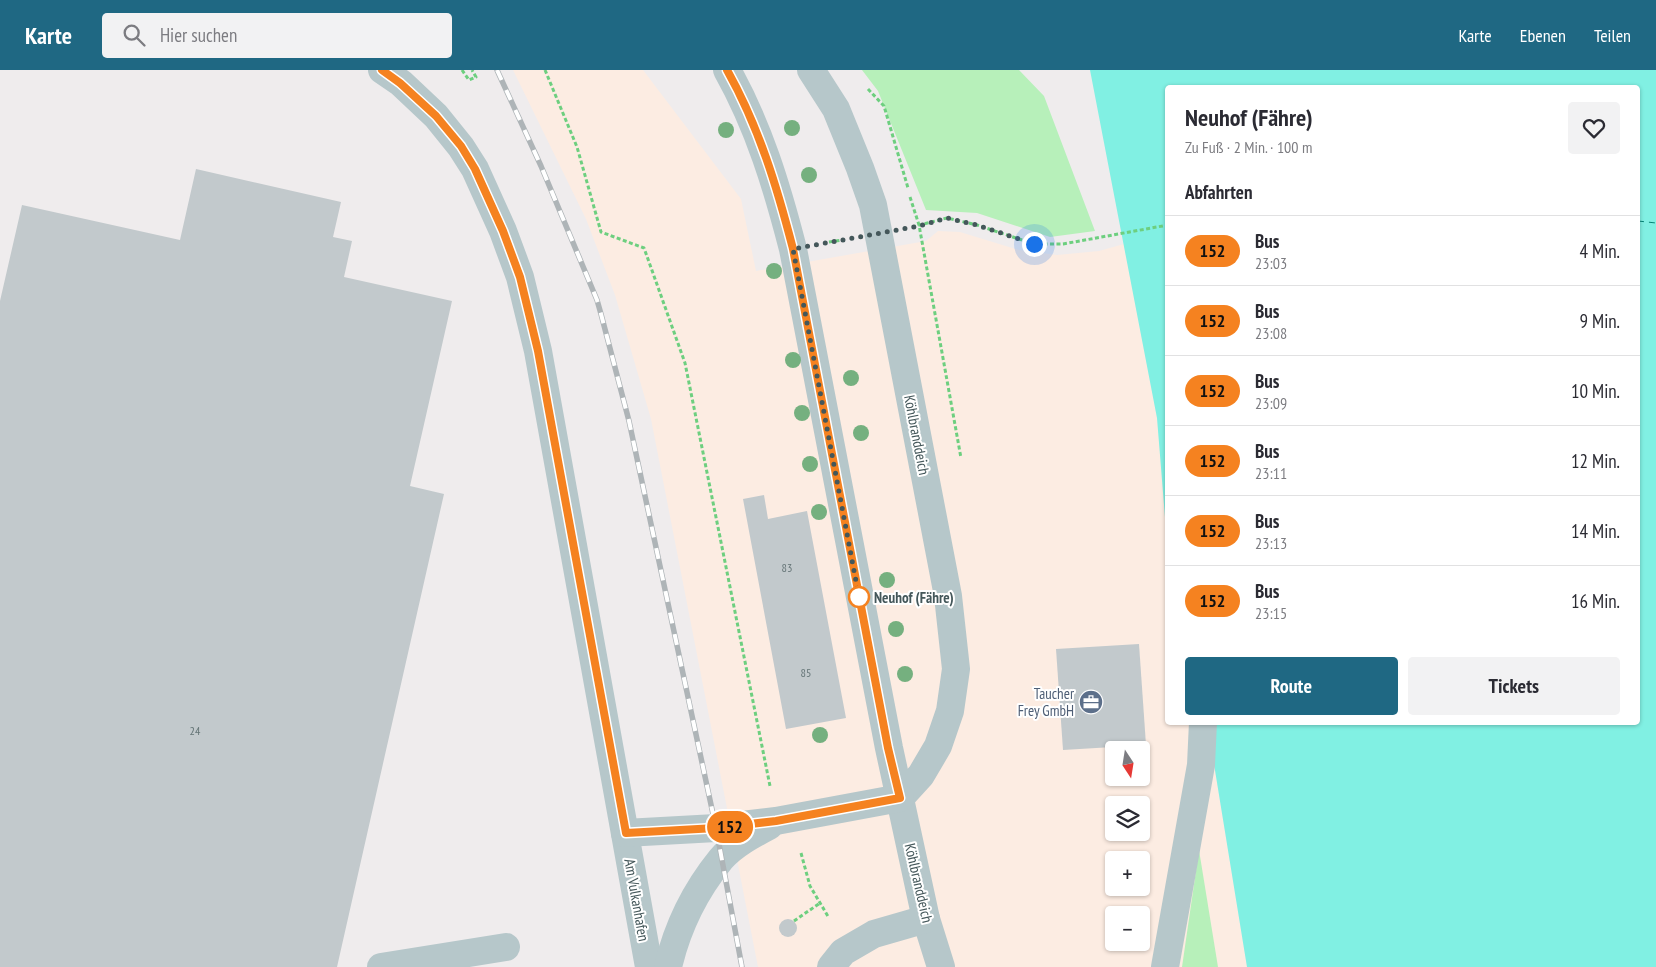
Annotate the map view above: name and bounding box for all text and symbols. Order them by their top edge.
search box [102,13,452,58]
text: Karte [25,20,72,51]
icon: search [120,21,148,49]
text: Hier suchen [160,23,237,47]
text: Karte [1458,24,1492,47]
text: Ebenen [1520,24,1566,47]
text: Teilen [1594,24,1631,47]
text: Neuhof (Fähre) [1185,102,1313,133]
button: heart [1568,102,1620,154]
text: Zu Fuß · 2 Min. · 100 m [1185,137,1312,157]
text: Abfahrten [1185,180,1252,204]
text: Bus [1255,229,1279,253]
your location [1022,232,1047,257]
text: 152 [1200,239,1225,262]
text: 4 Min. [1579,239,1620,263]
text: 23:03 [1255,253,1287,273]
text: Bus [1255,299,1279,323]
text: 152 [1200,309,1225,332]
text: 9 Min. [1579,309,1620,333]
text: 23:08 [1255,323,1287,343]
text: Bus [1255,369,1279,393]
text: 152 [1200,379,1225,402]
text: 10 Min. [1571,379,1620,403]
street label: Köhlbranddeich [900,393,934,477]
text: 23:09 [1255,393,1287,413]
text: Bus [1255,439,1279,463]
text: 152 [1200,449,1225,472]
text: 12 Min. [1571,449,1620,473]
text: 23:11 [1255,463,1287,483]
text: Bus [1255,509,1279,533]
text: 152 [1200,519,1225,542]
text: 14 Min. [1571,519,1620,543]
text: 23:13 [1255,533,1287,553]
house number: 83 [782,560,792,575]
text: Bus [1255,579,1279,603]
marker: Neuhof (Fähre) [848,586,870,608]
place label: Neuhof (Fähre) [874,588,954,607]
text: 152 [1200,589,1225,612]
text: 16 Min. [1571,589,1620,613]
text: 23:15 [1255,603,1287,623]
button: Route [1185,657,1398,715]
button: Tickets [1408,657,1620,715]
house number: 85 [801,665,811,680]
place label: Taucher Frey GmbH [1018,684,1075,720]
office icon: Taucher Frey GmbH [1078,689,1104,715]
house number: 24 [190,723,201,738]
north arrow [1105,741,1150,786]
map controls [1105,741,1150,951]
button: layers [1105,796,1150,841]
line badge: 152 [701,811,759,843]
text: 152 [717,815,743,838]
street label: Köhlbranddeich [901,841,937,925]
button: + [1105,851,1150,896]
street label: Am Vulkanhafen [620,857,654,943]
button: − [1105,906,1150,951]

